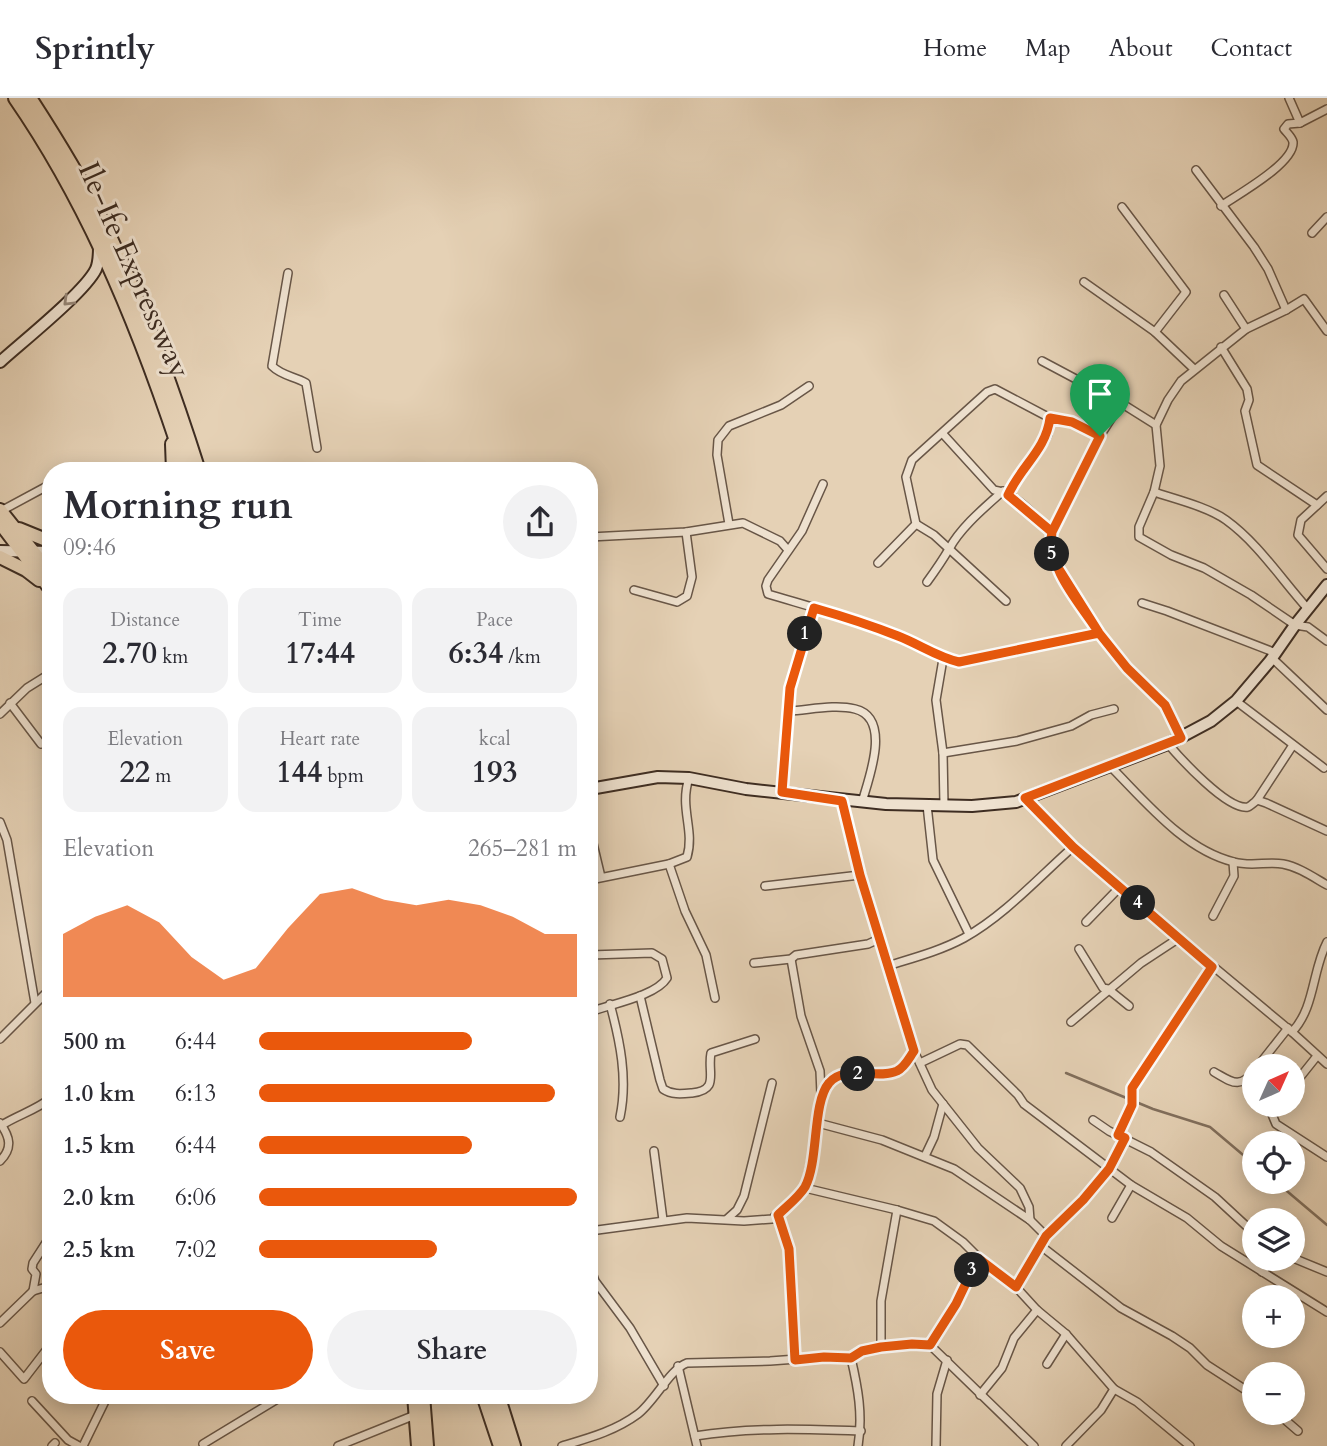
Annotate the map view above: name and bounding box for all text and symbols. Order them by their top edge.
text: Sprintly [35,26,155,71]
text: Home [923,32,987,65]
text: Map [1025,32,1071,65]
text: About [1109,32,1173,65]
text: Contact [1211,32,1292,65]
street label: Ile-Ife Expressway [68,155,200,385]
one-way arrow [63,292,76,305]
pin [1070,364,1130,436]
icon: arrive [1081,375,1119,413]
text: Morning run [63,480,293,532]
button: share [503,485,577,559]
text: 09:46 [63,532,116,563]
pin: 5 [1034,536,1070,572]
text: 5 [1047,540,1056,566]
text: Distance [111,607,180,633]
text: Time [298,607,342,633]
text: Pace [476,607,513,633]
pin: 1 [788,616,822,652]
text: 1 [800,620,809,646]
text: 2.70 [102,633,157,674]
text: 17:44 [285,633,355,674]
text: 6:34 [449,633,503,674]
text: km [157,644,188,670]
text: /km [503,644,541,670]
text: Elevation [108,726,183,752]
text: Heart rate [280,726,360,752]
text: kcal [479,726,511,752]
text: 22 [119,752,150,793]
text: 144 [276,752,322,793]
text: 193 [472,752,518,793]
text: m [150,763,171,789]
text: bpm [322,763,364,789]
text: Elevation [63,833,154,864]
text: 265–281 m [468,833,577,864]
pin: 4 [1120,886,1156,920]
text: 4 [1133,889,1142,915]
text: 500 m [63,1026,126,1057]
text: 6:44 [175,1026,216,1057]
north arrow [1242,1054,1306,1116]
map controls [1242,1054,1305,1425]
pin: 2 [840,1056,876,1091]
text: 2 [853,1060,862,1086]
text: 1.0 km [63,1078,135,1109]
text: 6:13 [175,1078,216,1109]
text: 1.5 km [63,1130,135,1161]
text: 6:44 [175,1130,216,1161]
button: locate [1242,1131,1305,1194]
text: 2.0 km [63,1182,135,1213]
text: 6:06 [175,1182,216,1213]
button: layers [1242,1208,1305,1271]
text: 2.5 km [63,1234,135,1265]
text: 7:02 [175,1234,216,1265]
pin: 3 [954,1252,990,1288]
text: 3 [967,1256,976,1282]
button: + [1242,1285,1305,1348]
button: Save [63,1310,313,1390]
button: Share [327,1310,577,1390]
button: − [1242,1362,1305,1425]

